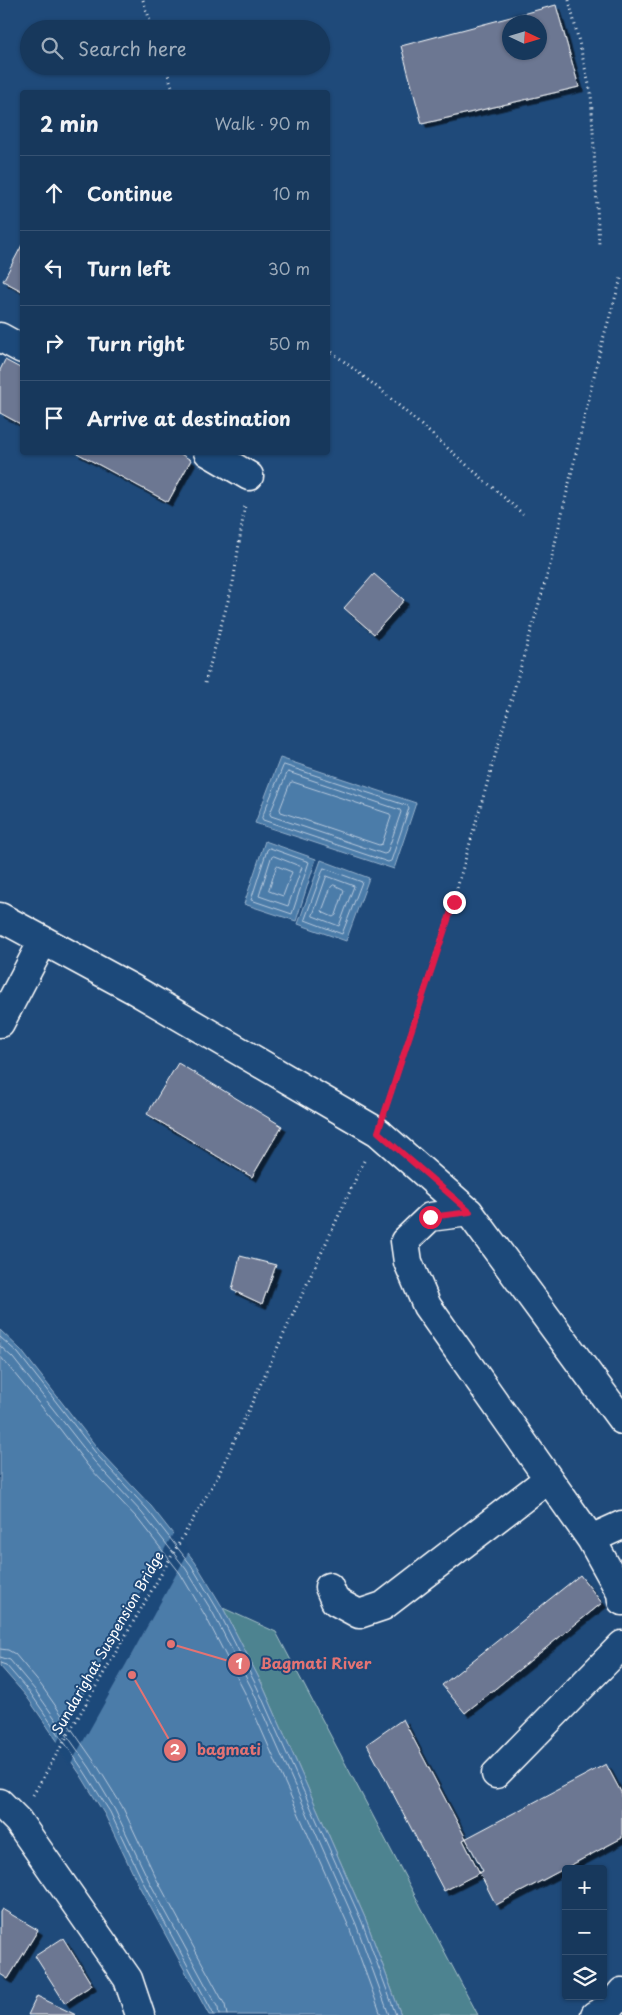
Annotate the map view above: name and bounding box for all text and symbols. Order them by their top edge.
north arrow [502,15,547,60]
search box [20,20,330,75]
icon: search [38,34,66,62]
text: Search here [78,34,187,62]
text: 2 min [40,107,99,139]
text: Walk · 90 m [215,111,310,135]
icon: ahead [40,179,68,207]
text: Continue [87,179,173,207]
text: 10 m [273,181,310,205]
icon: left [40,254,68,282]
text: Turn left [87,254,171,282]
text: 30 m [268,256,310,280]
icon: right [40,329,68,357]
text: Turn right [87,329,185,357]
text: 50 m [269,331,310,355]
icon: arrive [40,404,68,432]
text: Arrive at destination [87,404,291,432]
route end [443,891,466,914]
route start [419,1206,442,1229]
street label: Sundarighat Suspension Bridge [46,1547,169,1738]
callout: Bagmati River [226,1649,381,1679]
text: 1 [235,1651,243,1674]
text: Bagmati River [261,1651,372,1674]
callout: bagmati [162,1735,271,1765]
text: 2 [170,1737,181,1760]
text: bagmati [197,1737,261,1760]
map controls [562,1865,607,2000]
button: + [562,1865,607,1910]
button: − [562,1910,607,1955]
button: layers [562,1955,607,2000]

